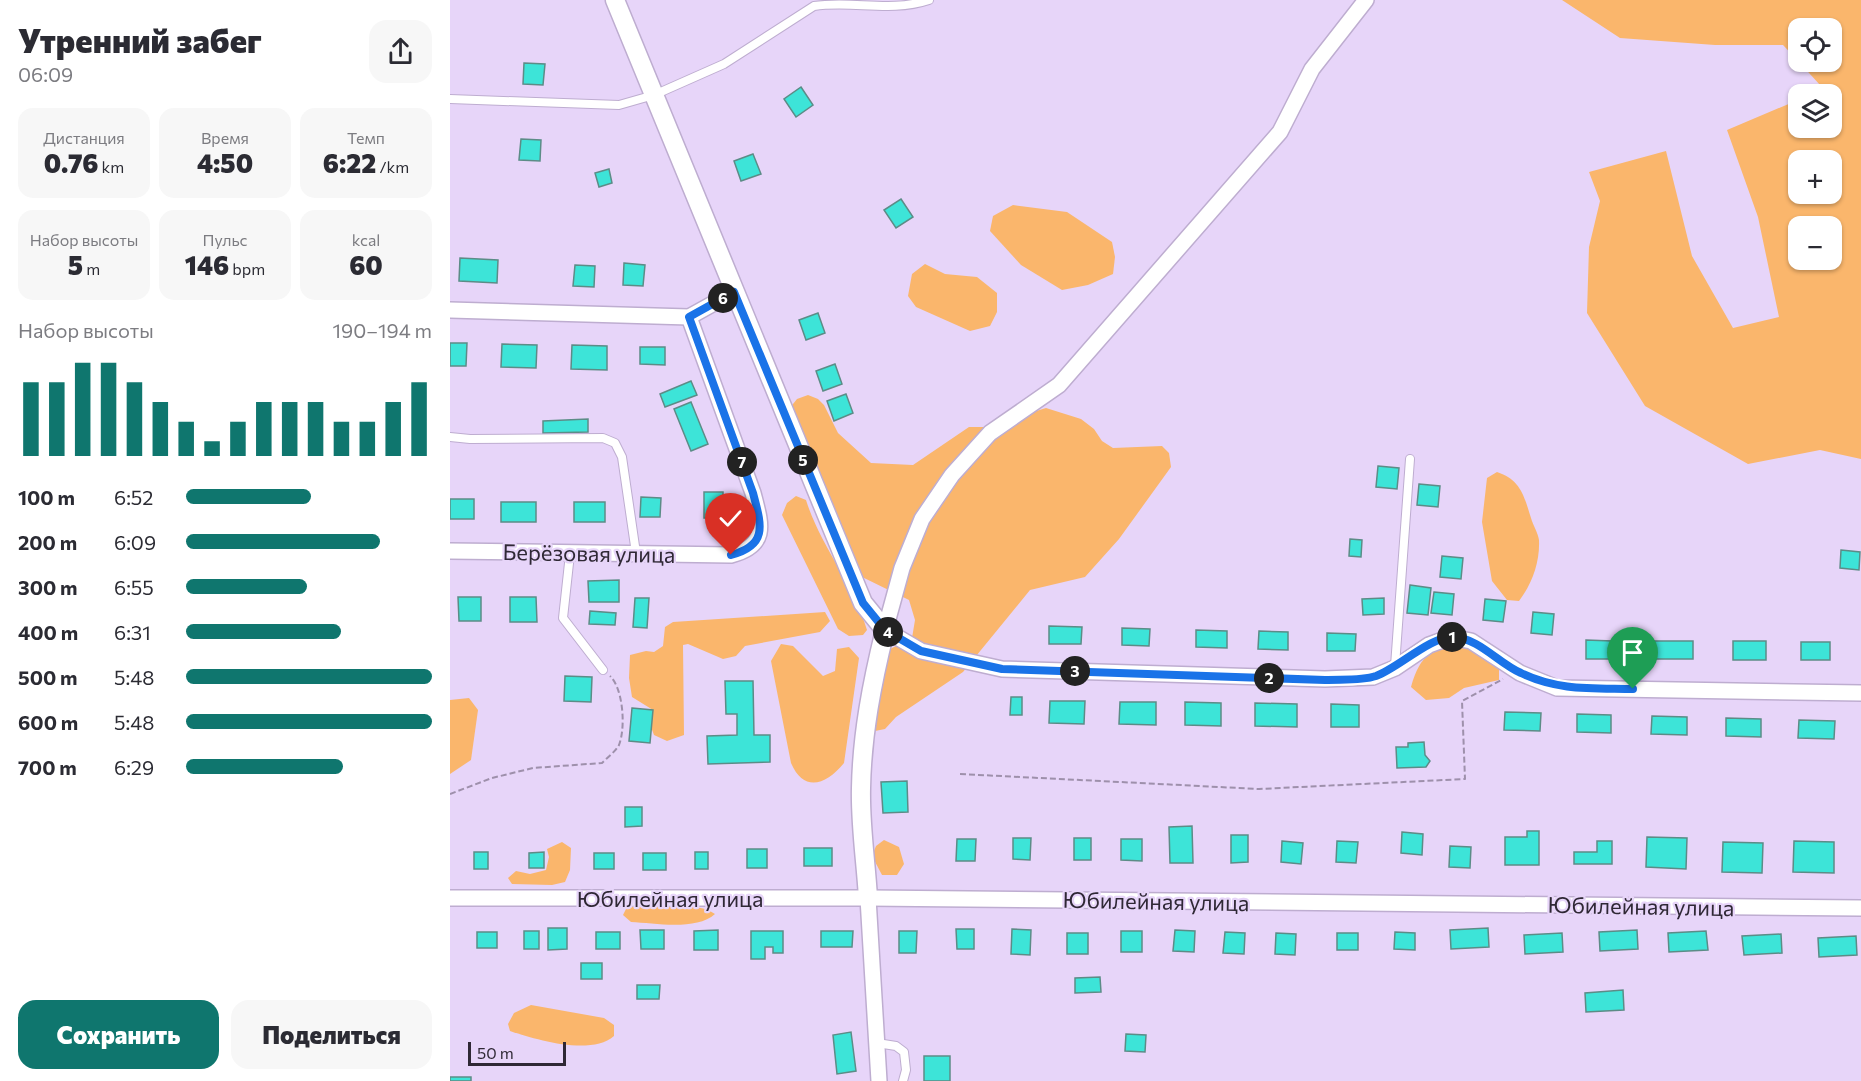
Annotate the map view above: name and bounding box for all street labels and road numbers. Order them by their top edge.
street label: Берёзовая улица [502,538,676,568]
street label: Юбилейная улица [577,885,763,912]
street label: Юбилейная улица [1062,886,1250,916]
street label: Юбилейная улица [1547,891,1735,921]

